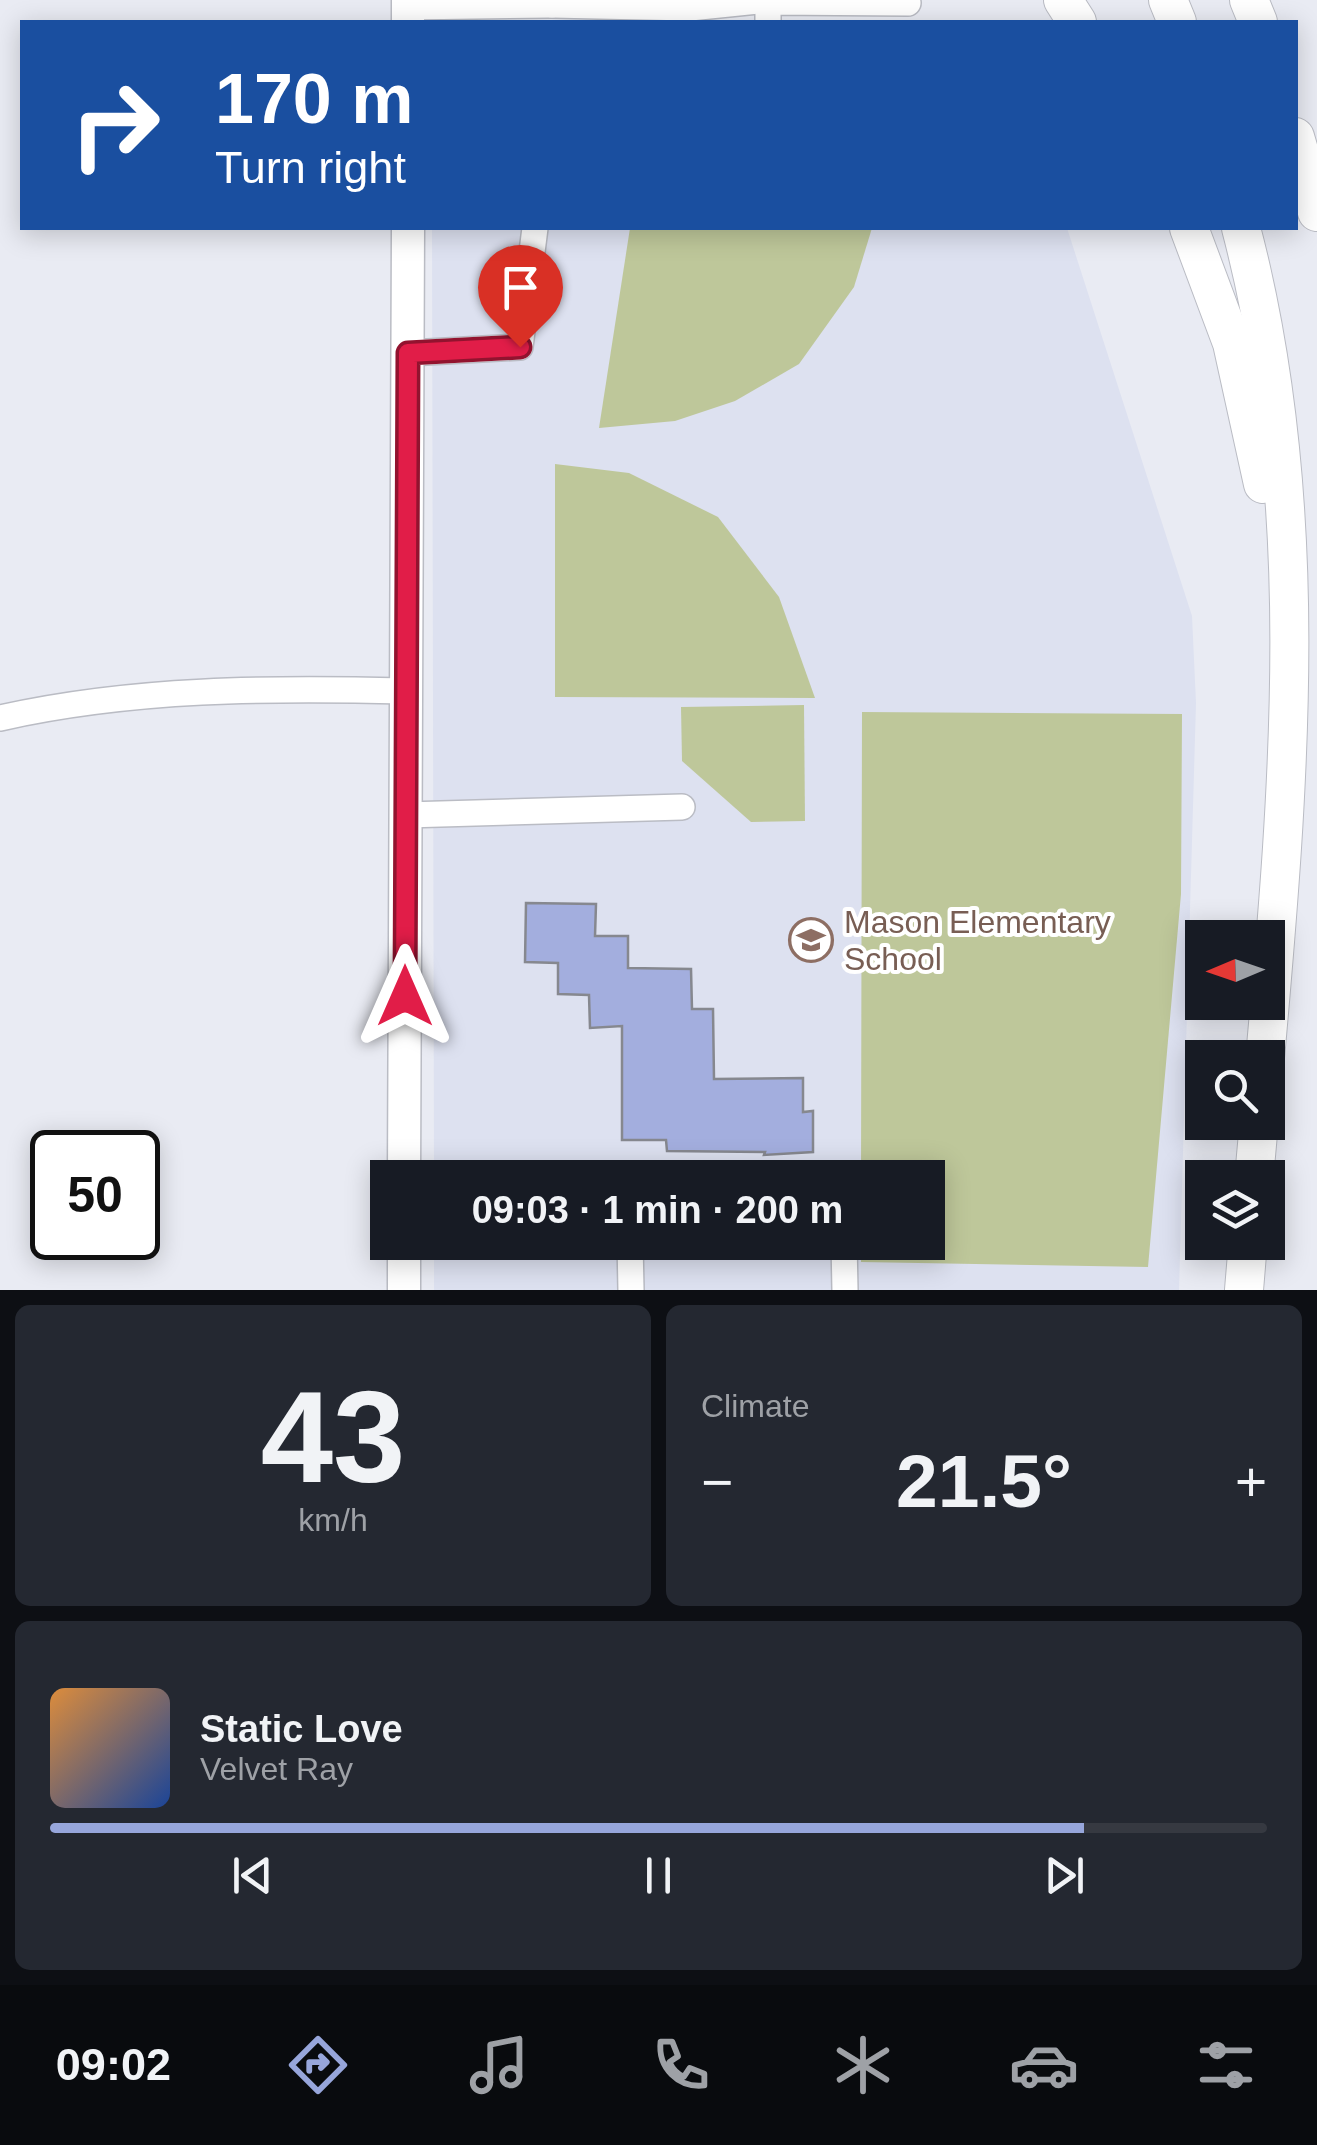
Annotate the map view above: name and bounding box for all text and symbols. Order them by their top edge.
icon: right [50,60,180,190]
text: 170 m [215,60,413,138]
text: Turn right [215,142,406,193]
pin [478,245,563,348]
icon: arrive [493,260,548,315]
place label: Mason Elementary School [844,904,1111,977]
school or university icon: Mason Elementary School [788,917,834,963]
north arrow [1185,920,1285,1020]
map controls [1185,920,1285,1260]
position arrow [353,944,457,1048]
button: search [1185,1040,1285,1140]
speed limit sign: 50 [30,1130,160,1260]
button: layers [1185,1160,1285,1260]
text: 09:03 · 1 min · 200 m [472,1189,843,1231]
text: 43 [261,1364,405,1510]
text: Climate [701,1388,809,1424]
text: 21.5° [896,1439,1072,1523]
text: − [701,1451,733,1513]
text: + [1235,1451,1267,1513]
text: km/h [298,1502,368,1538]
text: Static Love [200,1708,403,1750]
text: Velvet Ray [200,1751,353,1787]
icon: previous [225,1848,280,1903]
icon: pause [631,1848,686,1903]
icon: next [1037,1848,1092,1903]
icon: directions [283,2030,353,2100]
icon: music [464,2030,534,2100]
icon: phone [646,2030,716,2100]
icon: climate [828,2030,898,2100]
icon: car [1009,2030,1079,2100]
icon: filters [1191,2030,1261,2100]
text: 09:02 [56,2039,171,2090]

